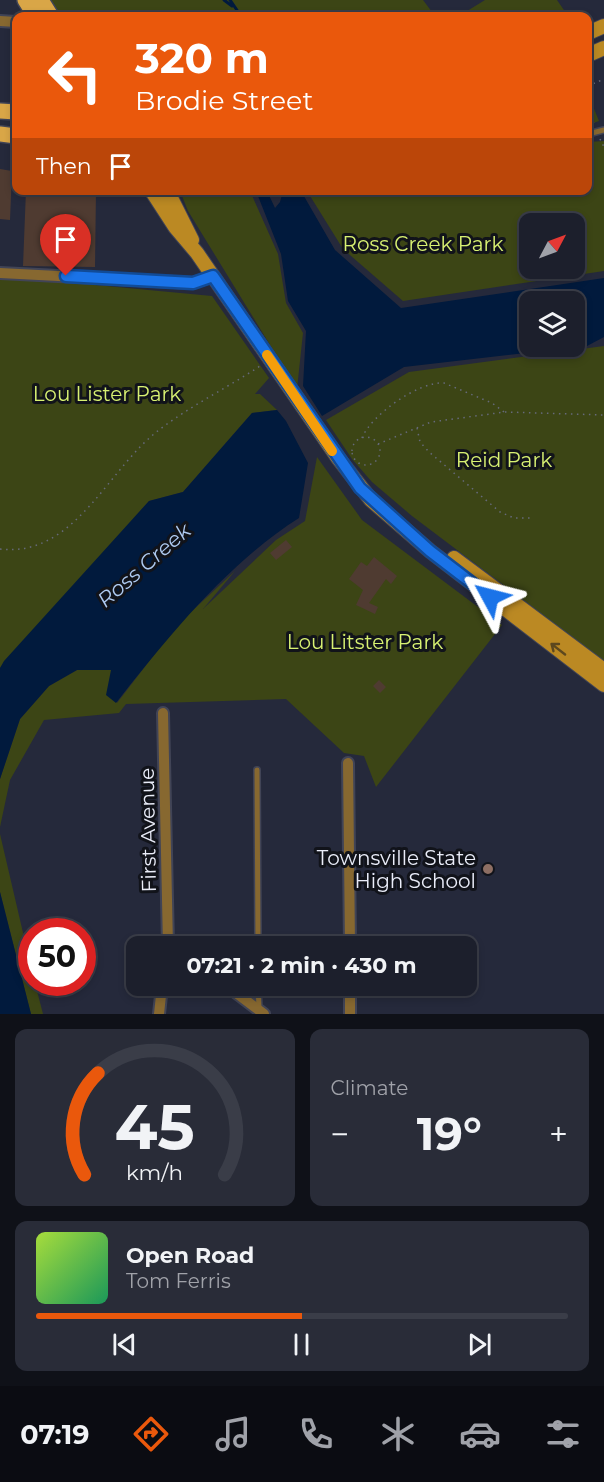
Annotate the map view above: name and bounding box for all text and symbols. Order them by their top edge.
text: 320 m [135,32,269,84]
icon: left [36,36,114,114]
text: Brodie Street [135,84,313,117]
icon: arrive [104,150,137,183]
text: Then [36,153,92,180]
north arrow [519,213,585,279]
map controls [519,213,585,357]
pin [40,214,91,276]
icon: arrive [49,223,82,256]
park label: Ross Creek Park [343,232,503,256]
button: layers [519,291,585,357]
park label: Lou Lister Park [33,382,181,406]
park label: Reid Park [456,448,552,472]
water label: Ross Creek [92,517,197,612]
position arrow [458,565,522,629]
park label: Lou Litster Park [287,630,443,654]
one-way arrow [550,643,566,655]
street label: First Avenue [135,767,161,893]
place label: Townsville State High School [317,846,476,893]
marker: Townsville State High School [481,862,495,876]
speed limit sign: 50 [18,918,96,996]
text: 07:21 · 2 min · 430 m [186,952,417,979]
text: Climate [331,1076,408,1100]
text: 45 [115,1089,195,1165]
text: 19° [417,1106,482,1161]
text: − [331,1114,349,1154]
text: + [549,1114,568,1154]
text: km/h [126,1159,183,1185]
text: Open Road [126,1242,254,1269]
text: Tom Ferris [126,1269,231,1293]
icon: previous [108,1328,141,1361]
icon: pause [285,1328,318,1361]
icon: next [463,1328,496,1361]
icon: directions [130,1413,172,1455]
icon: music [212,1413,254,1455]
icon: phone [295,1413,337,1455]
icon: climate [377,1413,419,1455]
icon: car [459,1413,501,1455]
icon: filters [542,1413,584,1455]
text: 07:19 [20,1418,89,1451]

